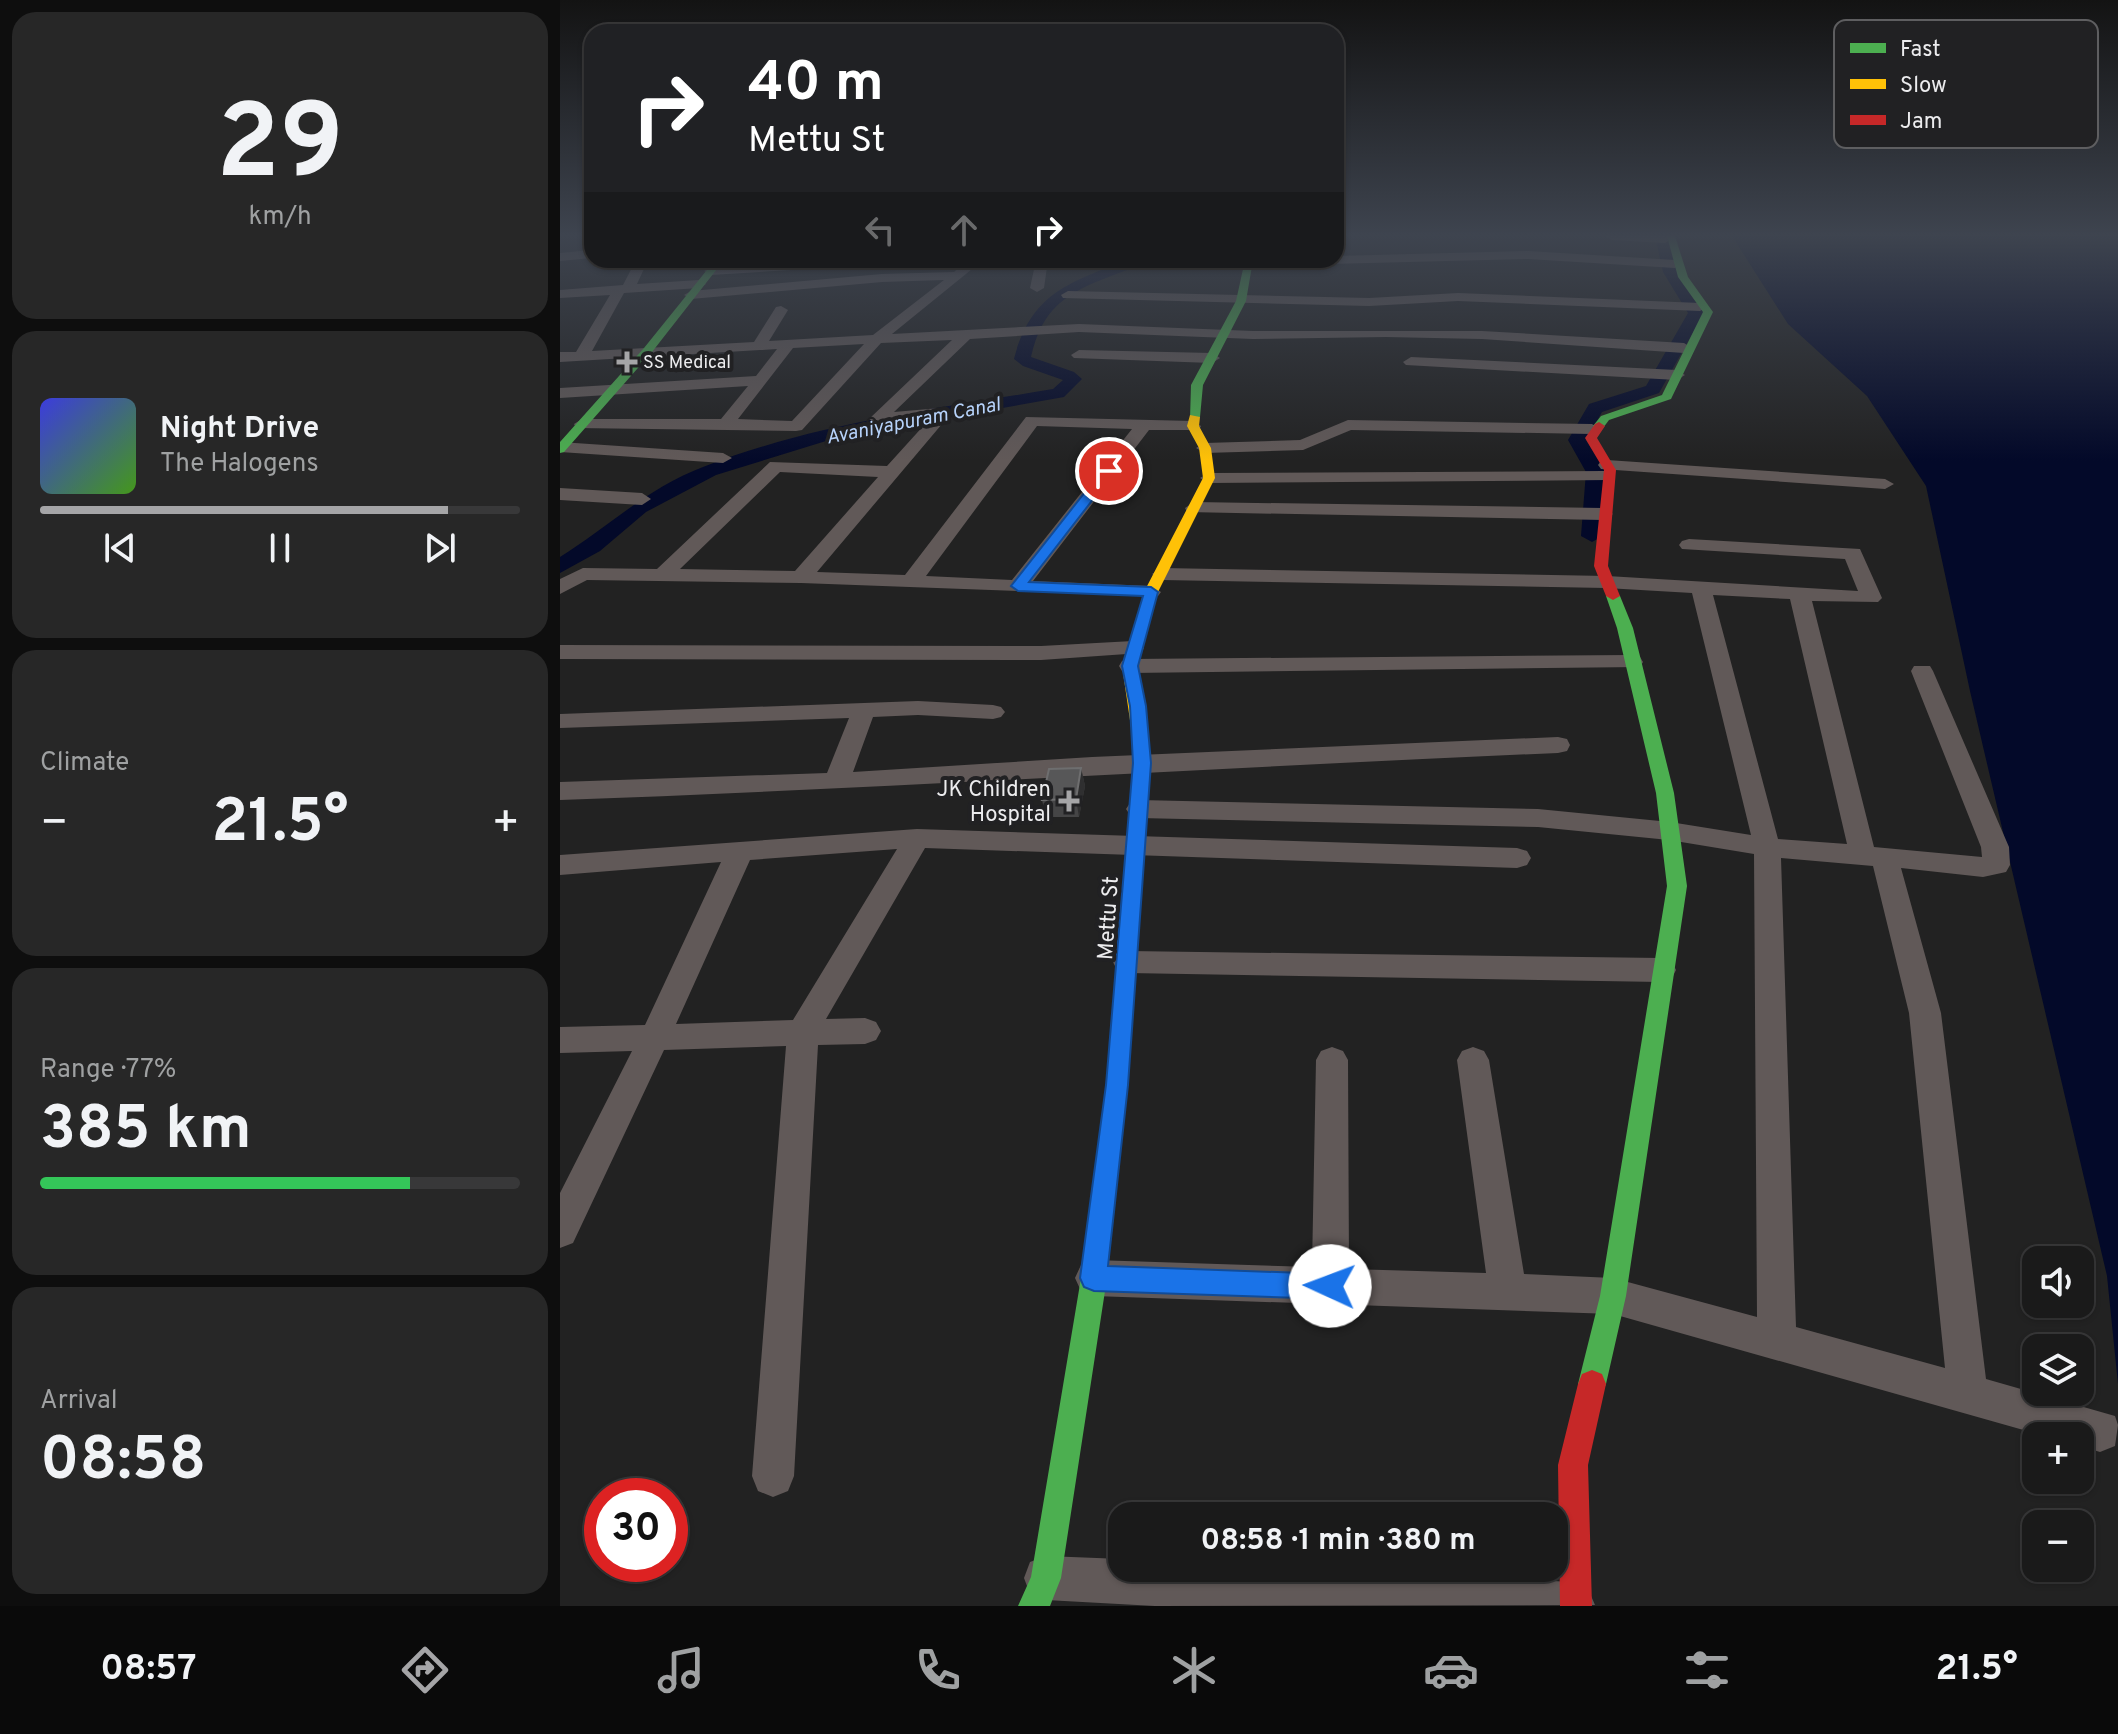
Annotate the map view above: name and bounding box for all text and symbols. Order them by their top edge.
legend [1834,20,2098,148]
text: Fast [1900,37,1941,64]
text: 40 m [748,50,884,120]
icon: right [616,56,720,160]
text: Slow [1900,73,1947,100]
text: 29 [216,83,344,215]
text: Jam [1900,109,1943,136]
text: Mettu St [748,119,885,165]
text: km/h [248,201,312,234]
icon: left [858,208,902,252]
icon: ahead [942,208,986,252]
icon: right [1026,208,1070,252]
place label: SS Medical [643,352,731,375]
marker: SS Medical [618,353,636,371]
water label: Avaniyapuram Canal [824,392,1004,452]
text: Night Drive [160,411,319,448]
pin [1075,437,1143,505]
text: The Halogens [160,448,319,481]
icon: arrive [1087,449,1131,493]
icon: previous [98,526,142,570]
icon: pause [258,526,302,570]
icon: next [418,526,462,570]
text: Climate [40,747,129,780]
place label: JK Children Hospital [937,777,1051,829]
text: 21.5° [211,787,349,863]
marker: JK Children Hospital [1058,790,1080,812]
text: − [40,797,68,853]
text: + [492,797,520,853]
street label: Mettu St [1093,875,1126,961]
text: Range · 77% [40,1054,176,1087]
text: 385 km [40,1094,252,1170]
position arrow [1288,1244,1372,1328]
map controls [2022,1246,2094,1582]
button: sound [2022,1246,2094,1318]
button: layers [2022,1334,2094,1406]
text: Arrival [40,1385,118,1418]
button: + [2022,1422,2094,1494]
text: 08:58 [40,1425,206,1501]
speed limit sign: 30 [584,1478,688,1582]
button: − [2022,1510,2094,1582]
text: 08:58 · 1 min · 380 m [1200,1523,1476,1560]
icon: directions [397,1642,453,1698]
icon: music [653,1642,709,1698]
icon: phone [910,1642,966,1698]
icon: climate [1166,1642,1222,1698]
icon: car [1423,1642,1479,1698]
icon: filters [1679,1642,1735,1698]
text: 08:57 [100,1647,197,1693]
text: 21.5° [1935,1647,2018,1693]

